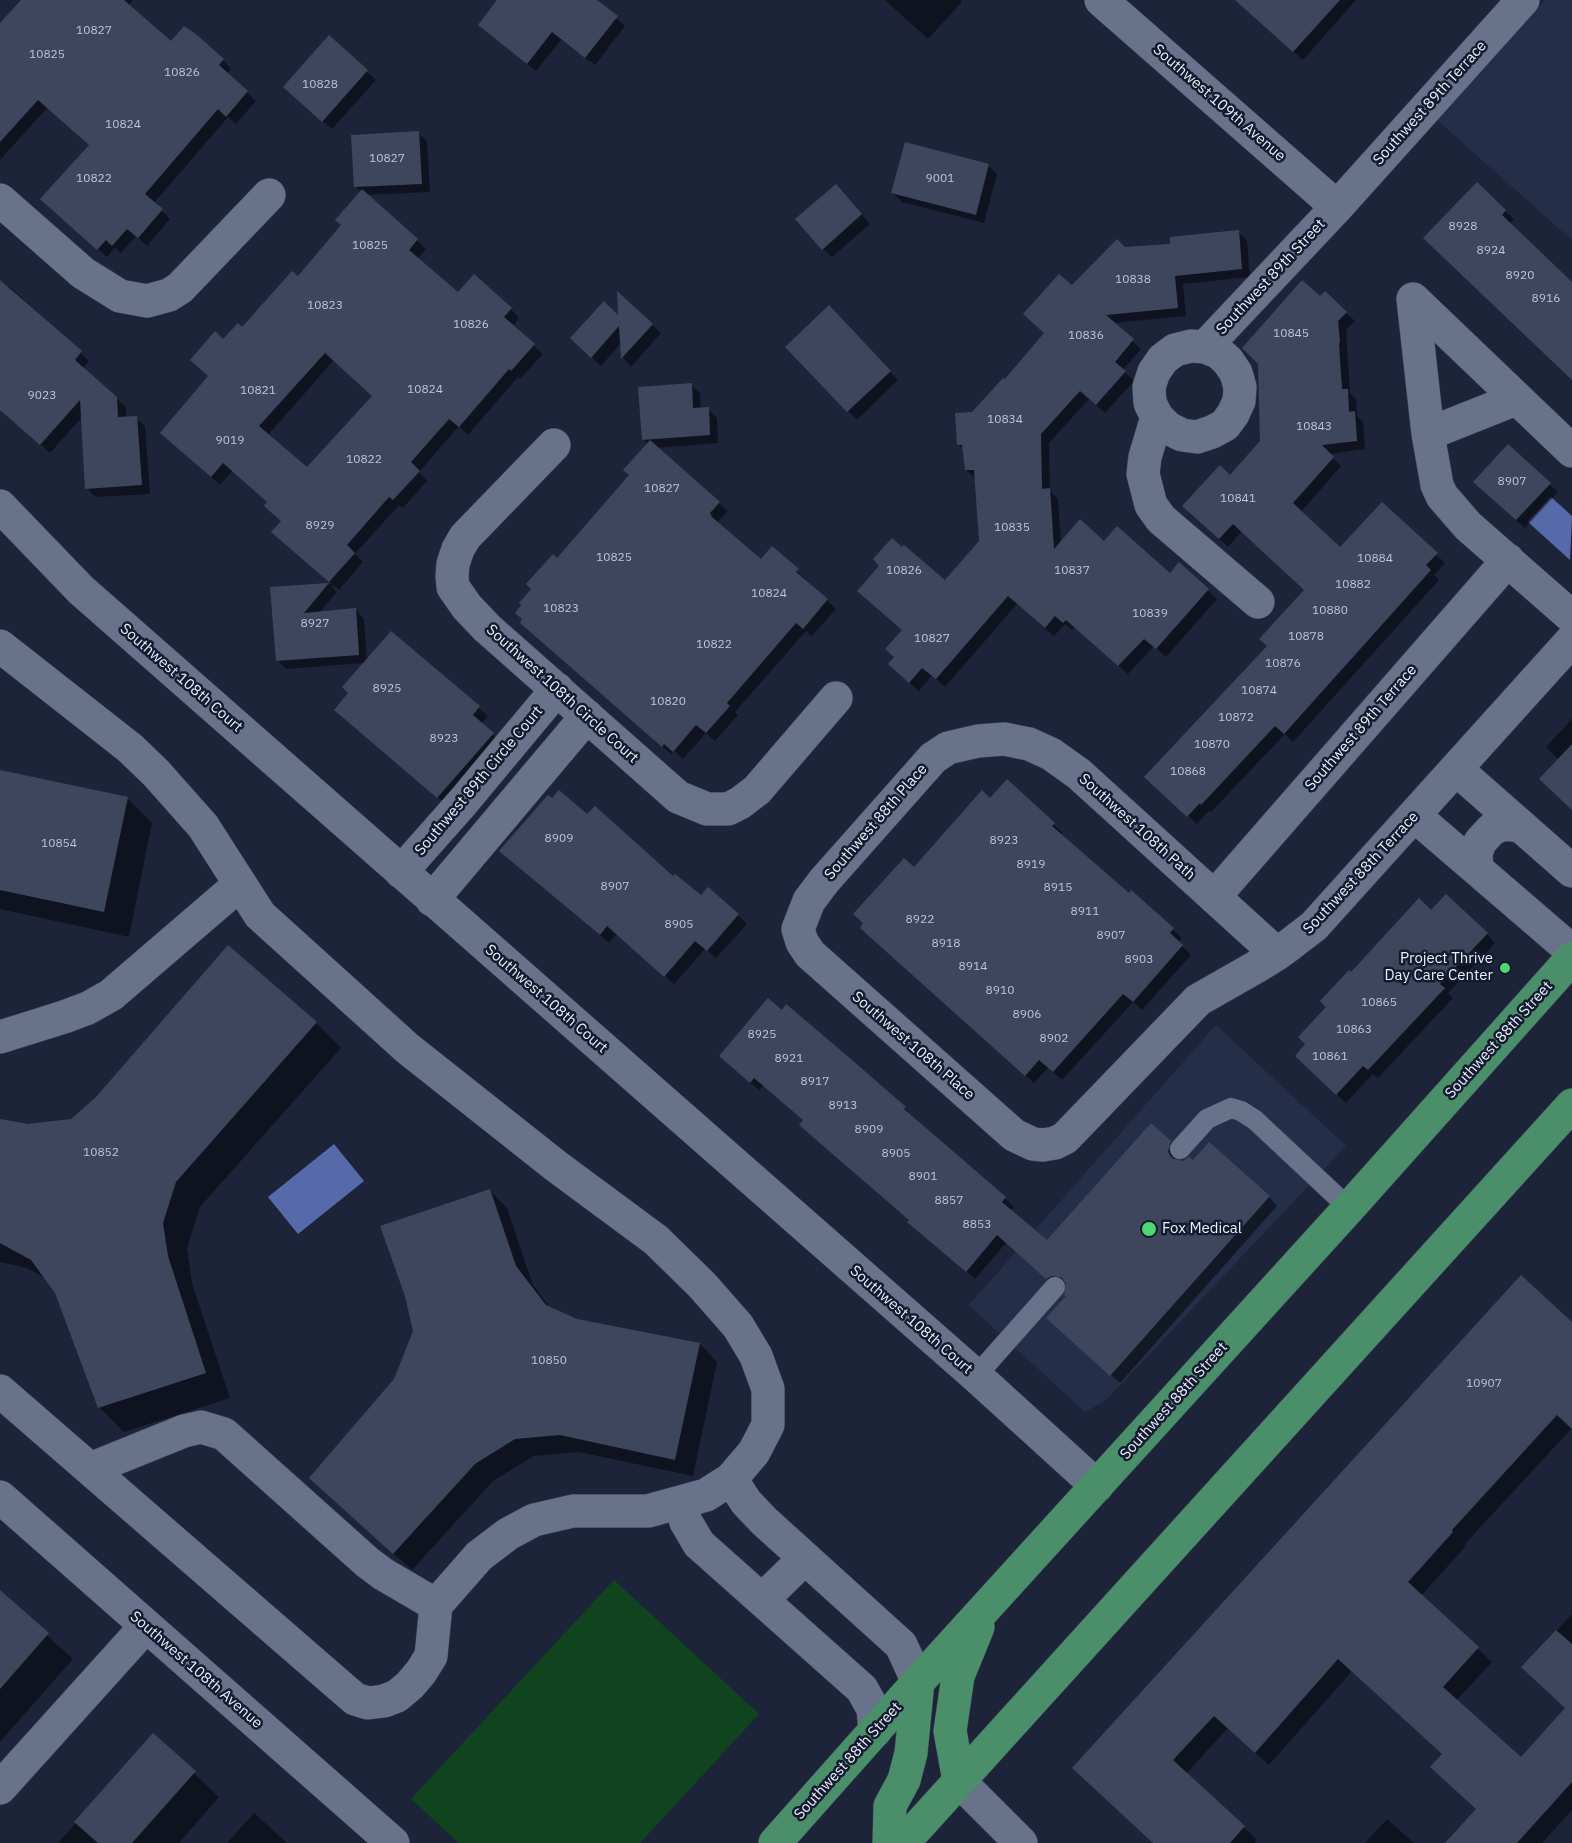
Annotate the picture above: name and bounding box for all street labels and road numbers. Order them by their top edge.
street label: Southwest 89th Terrace [1369,37,1491,169]
street label: Southwest 109th Avenue [1149,41,1289,165]
street label: Southwest 89th Street [1213,215,1329,339]
street label: Southwest 108th Court [116,620,246,736]
street label: Southwest 108th Circle Court [482,621,642,767]
street label: Southwest 89th Terrace [1301,661,1421,795]
street label: Southwest 89th Circle Court [411,703,547,859]
street label: Southwest 88th Place [821,761,931,883]
street label: Southwest 108th Path [1075,770,1199,884]
street label: Southwest 88th Terrace [1300,808,1422,938]
street label: Southwest 108th Court [481,941,611,1057]
street label: Southwest 88th Street [1442,978,1556,1102]
street label: Southwest 108th Place [848,988,978,1104]
street label: Southwest 108th Court [846,1262,976,1378]
street label: Southwest 88th Street [1117,1339,1231,1463]
street label: Southwest 108th Avenue [126,1608,266,1732]
street label: Southwest 88th Street [791,1699,905,1823]

